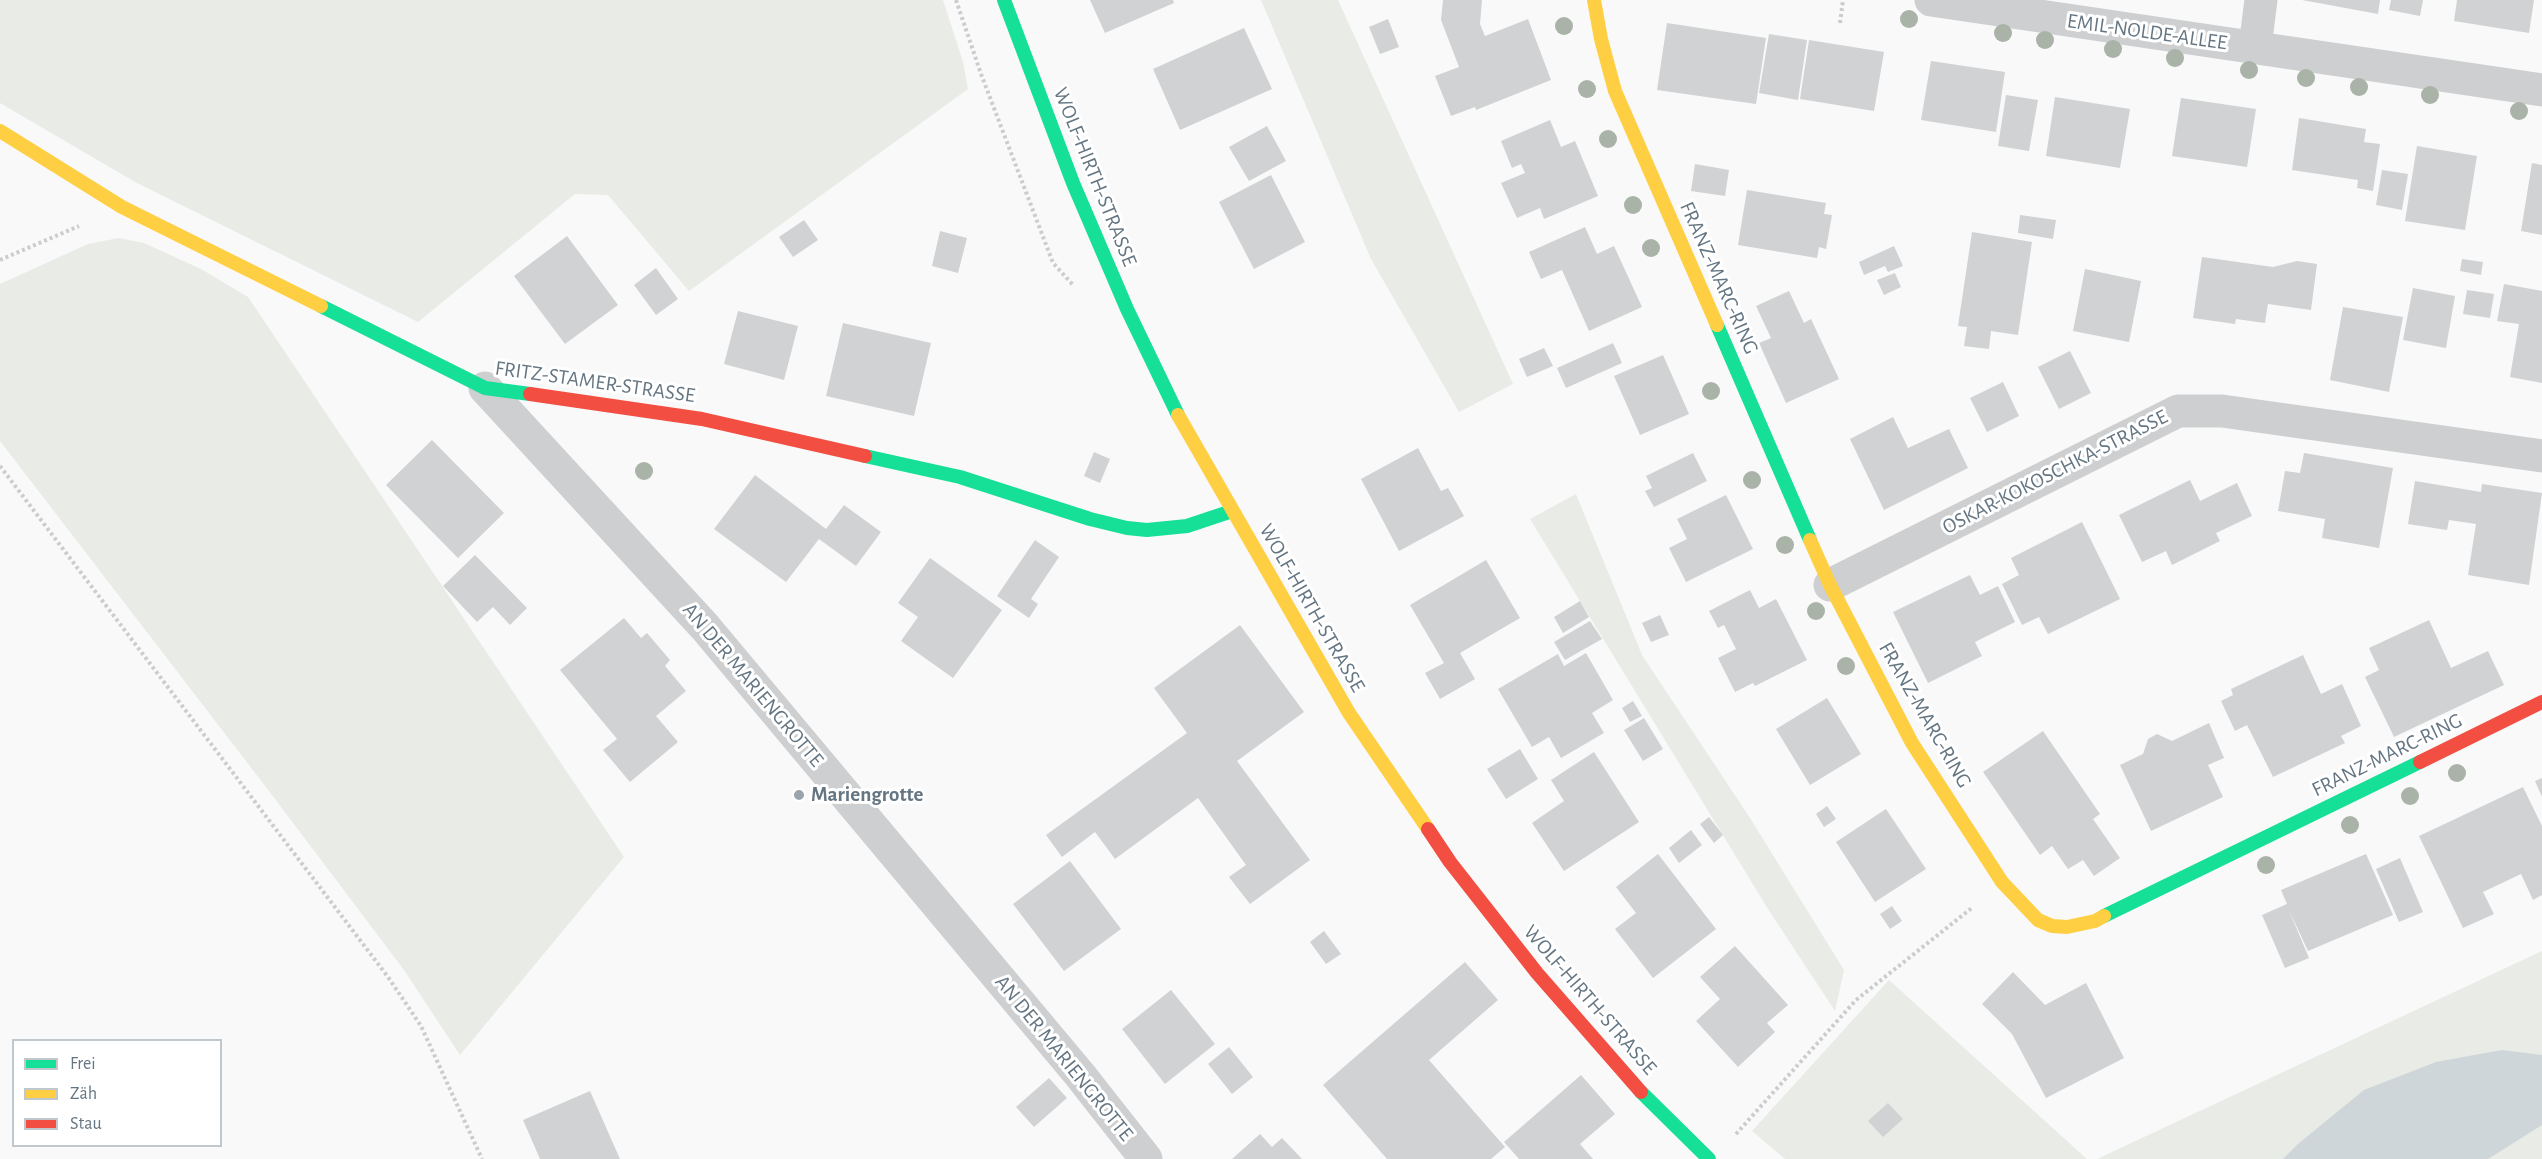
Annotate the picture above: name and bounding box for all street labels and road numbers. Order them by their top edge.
street label: EMIL-NOLDE-ALLEE [2065,8,2229,56]
street label: WOLF-HIRTH-STRASSE [1048,84,1142,270]
street label: FRANZ-MARC-RING [1674,198,1764,358]
street label: FRITZ-STAMER-STRASSE [493,355,697,409]
street label: OSKAR-KOKOSCHKA-STRASSE [1938,404,2172,540]
street label: WOLF-HIRTH-STRASSE [1253,519,1371,697]
street label: AN DER MARIENGROTTE [677,598,829,772]
street label: FRANZ-MARC-RING [1873,638,1977,792]
street label: FRANZ-MARC-RING [2308,708,2466,802]
street label: WOLF-HIRTH-STRASSE [1518,920,1662,1080]
street label: AN DER MARIENGROTTE [989,970,1139,1146]

